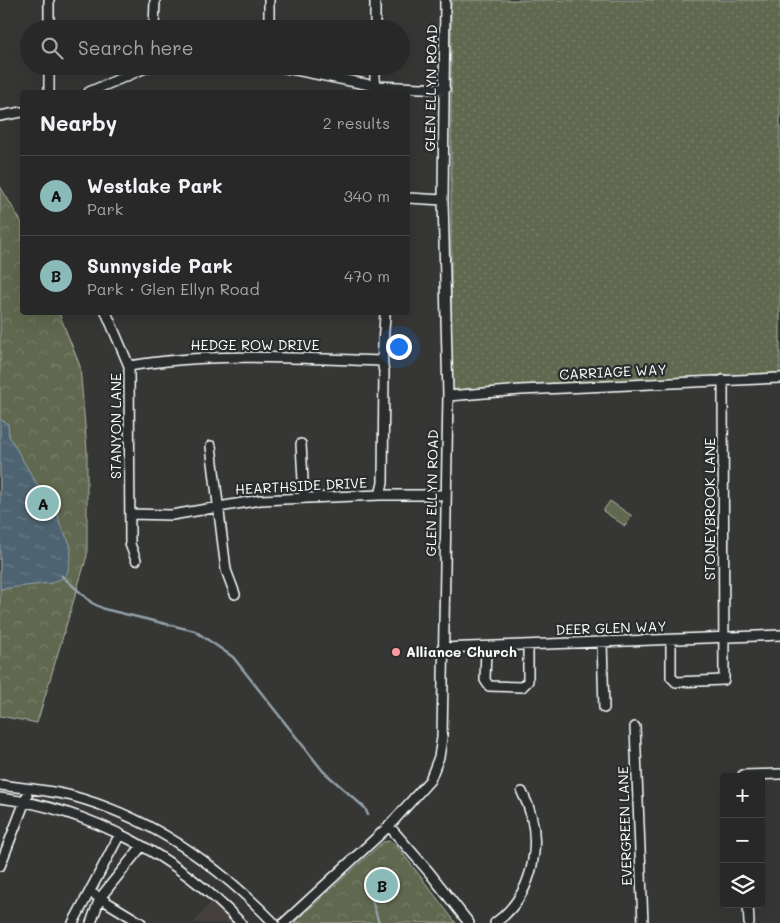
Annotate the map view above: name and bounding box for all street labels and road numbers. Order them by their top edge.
street label: GLEN ELLYN ROAD [420,24,441,151]
street label: HEDGE ROW DRIVE [190,335,320,354]
street label: CARRIAGE WAY [559,359,667,384]
street label: STANYON LANE [106,373,125,479]
street label: GLEN ELLYN ROAD [421,429,442,556]
street label: STONEYBROOK LANE [700,438,719,580]
street label: HEARTHSIDE DRIVE [234,473,368,498]
street label: DEER GLEN WAY [555,616,667,639]
street label: EVERGREEN LANE [613,766,636,886]

